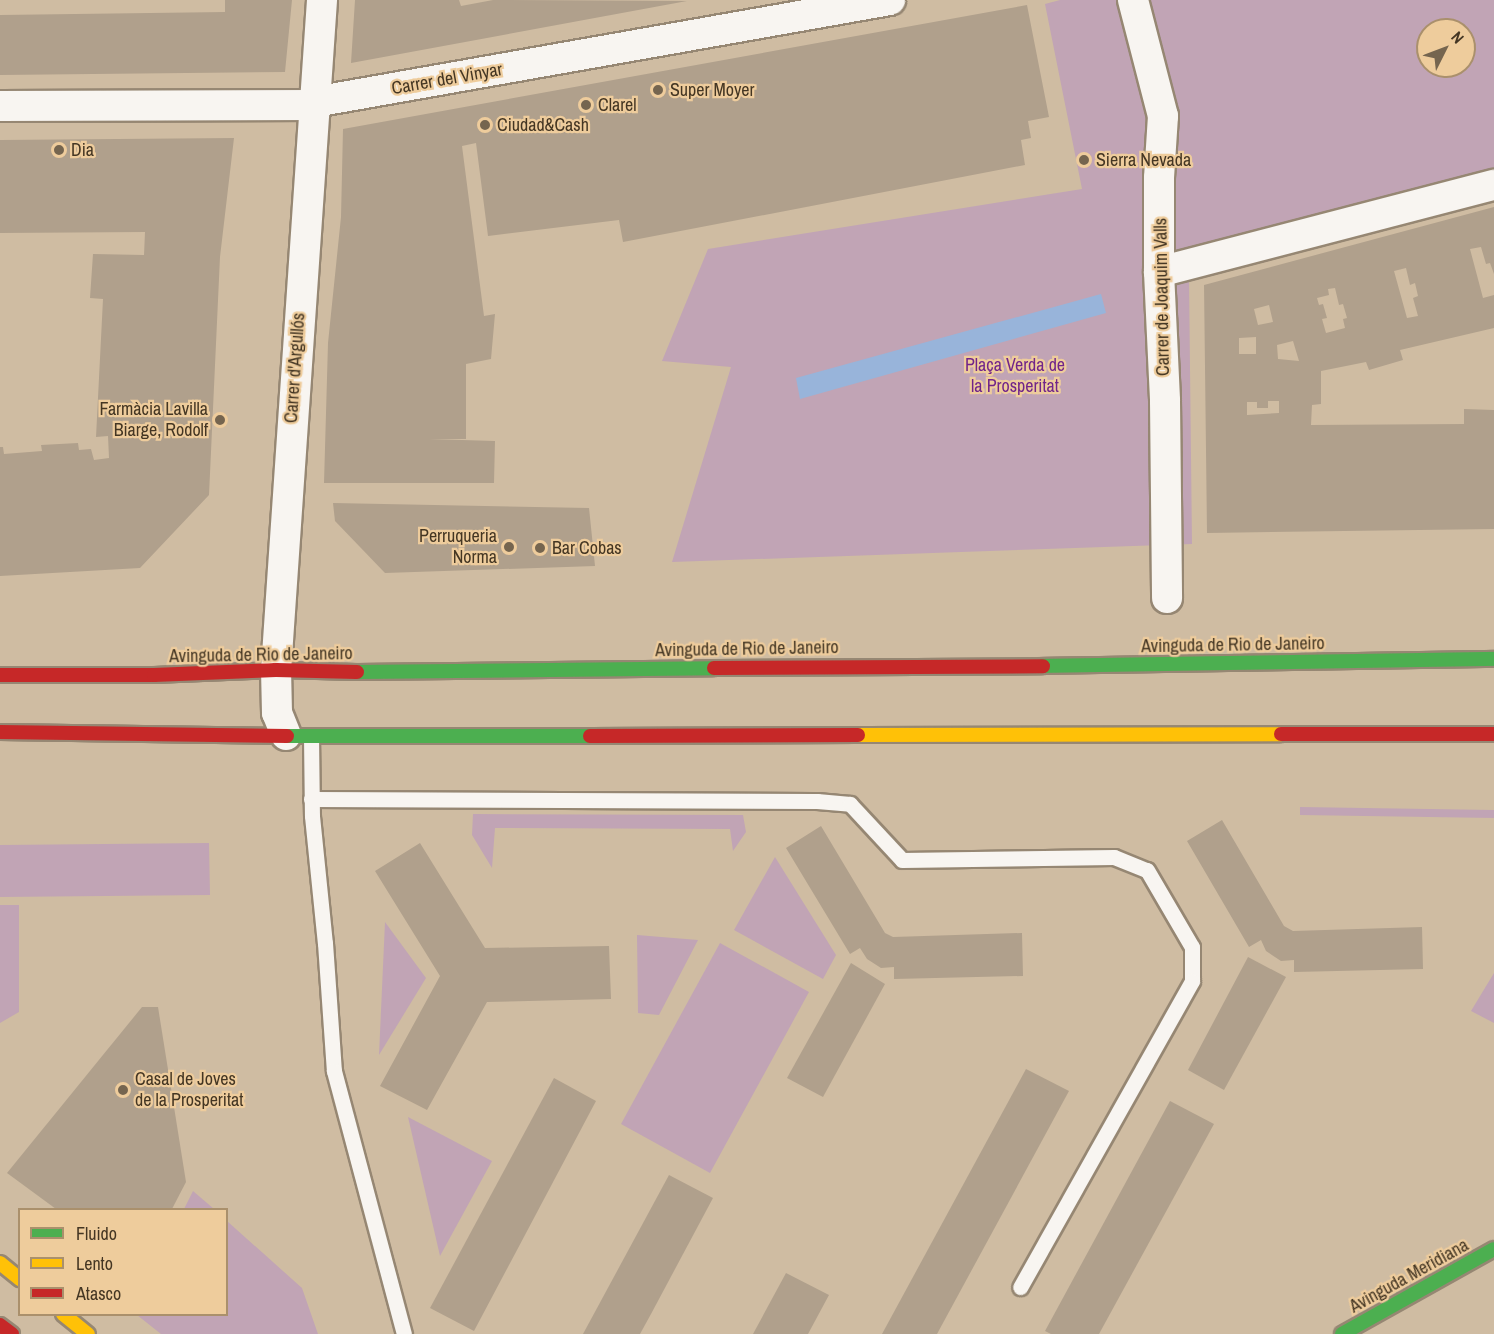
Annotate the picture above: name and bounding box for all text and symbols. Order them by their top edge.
north arrow [1416,18,1476,78]
text: N [1447,26,1469,48]
street label: Carrer del Vinyar [390,59,504,99]
place label: Super Moyer [670,79,754,101]
marker: Super Moyer [651,83,665,97]
place label: Clarel [598,94,637,116]
marker: Clarel [579,98,593,112]
place label: Ciudad&Cash [497,114,589,136]
marker: Ciudad&Cash [478,118,492,132]
place label: Dia [71,139,94,161]
marker: Dia [52,143,66,157]
place label: Sierra Nevada [1096,149,1191,171]
marker: Sierra Nevada [1077,153,1091,167]
street label: Carrer de Joaquim Valls [1150,218,1174,376]
street label: Carrer d'Argullós [280,312,310,424]
park label: Plaça Verda de la Prosperitat [965,355,1065,398]
place label: Farmàcia Lavilla Biarge, Rodolf [100,399,208,442]
marker: Farmàcia Lavilla Biarge, Rodolf [213,413,227,427]
place label: Perruqueria Norma [419,526,497,568]
place label: Bar Cobas [552,537,622,559]
marker: Perruqueria Norma [502,540,516,554]
marker: Bar Cobas [533,541,547,555]
street label: Avinguda de Rio de Janeiro [1141,633,1325,657]
street label: Avinguda de Rio de Janeiro [655,637,839,661]
street label: Avinguda de Rio de Janeiro [169,643,353,667]
place label: Casal de Joves de la Prosperitat [135,1069,243,1112]
marker: Casal de Joves de la Prosperitat [116,1083,130,1097]
legend [18,1208,228,1316]
text: Fluido [76,1221,117,1246]
street label: Avinguda Meridiana [1346,1234,1472,1318]
text: Lento [76,1251,113,1276]
text: Atasco [76,1281,121,1306]

